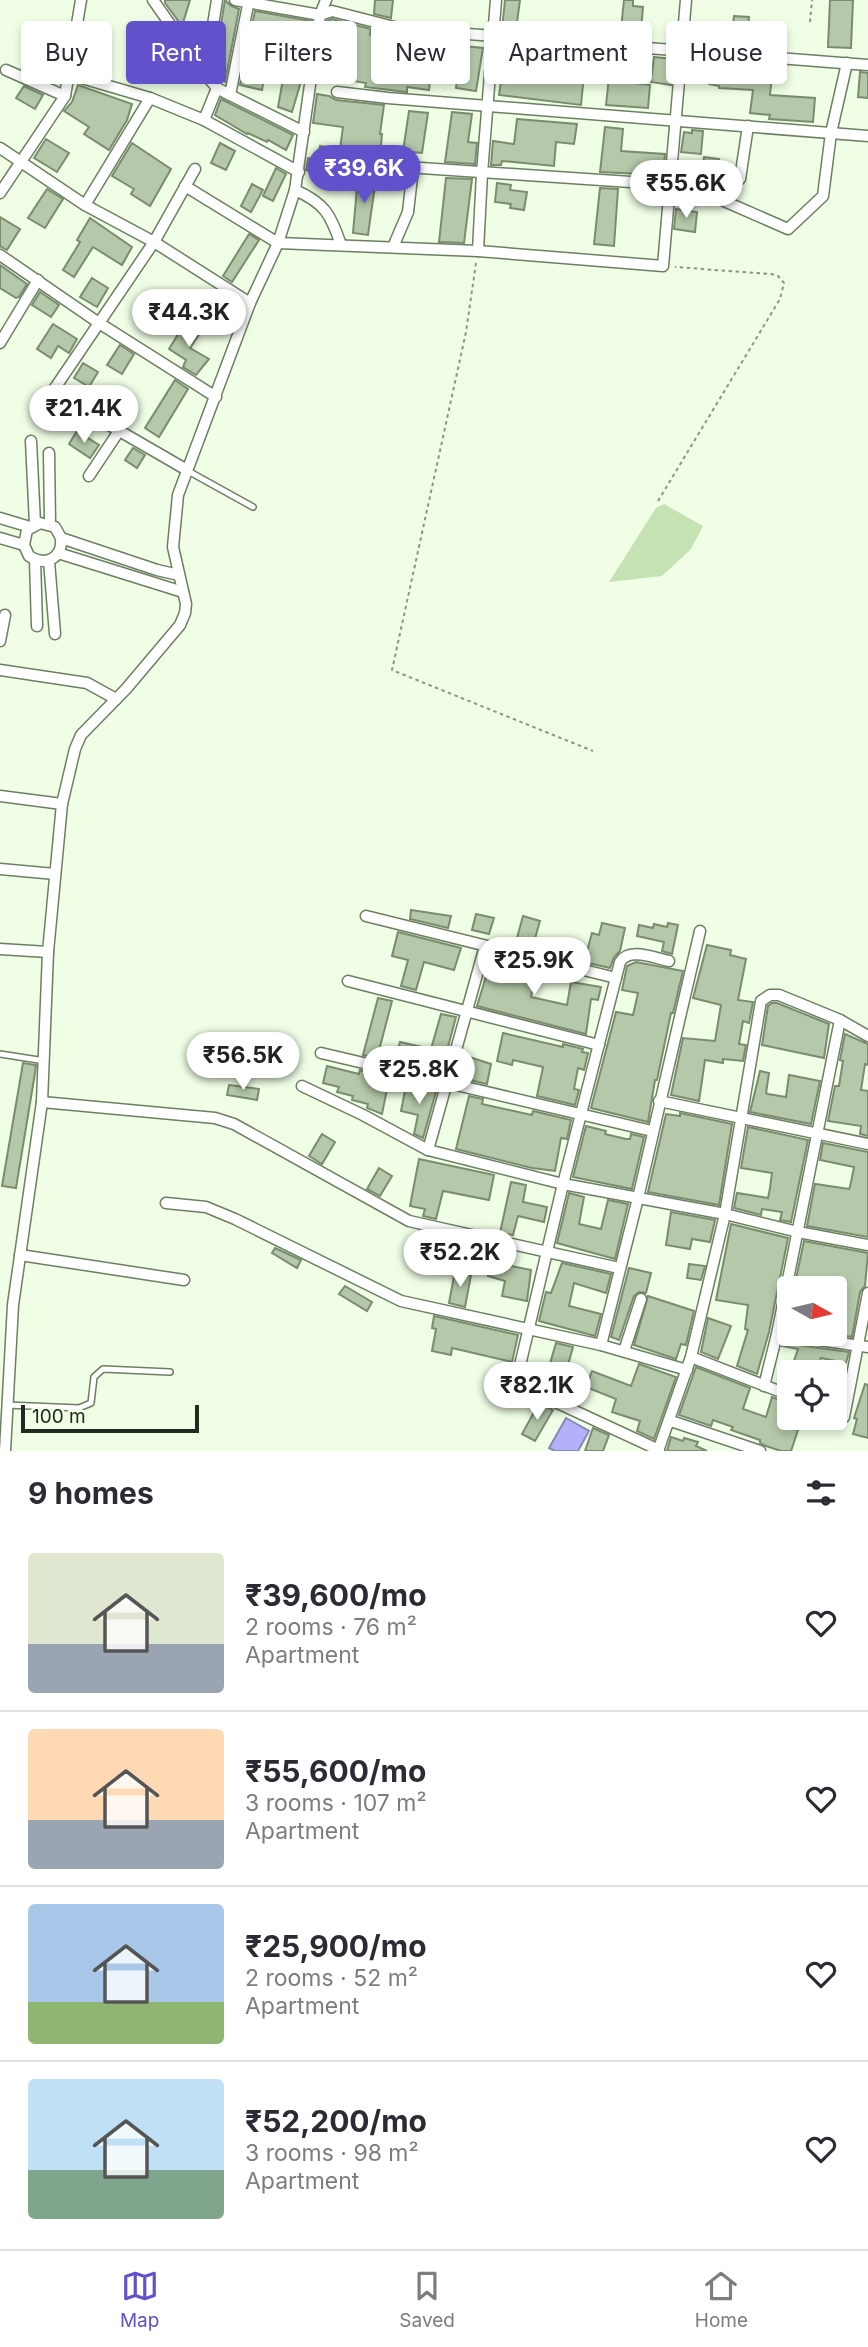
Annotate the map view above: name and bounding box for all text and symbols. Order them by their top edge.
chip: Buy [21,21,112,84]
chip: Rent [126,21,226,84]
chip: Filters [240,21,357,84]
chip: New [371,21,470,84]
chip: Apartment [484,21,652,84]
chip: House [666,21,787,84]
pin: ₹39.6K [307,146,421,205]
text: ₹39.6K [324,154,404,182]
pin: ₹55.6K [629,160,743,220]
text: ₹55.6K [646,169,726,197]
pin: ₹44.3K [132,290,246,349]
text: ₹44.3K [148,298,230,326]
pin: ₹21.4K [27,386,141,445]
text: ₹21.4K [45,394,123,422]
pin: ₹25.9K [477,937,591,997]
text: ₹25.9K [494,946,574,974]
pin: ₹56.5K [186,1032,300,1092]
text: ₹56.5K [203,1041,283,1069]
pin: ₹25.8K [362,1046,476,1106]
text: ₹25.8K [379,1055,459,1083]
pin: ₹52.2K [403,1230,517,1289]
text: ₹52.2K [419,1238,501,1266]
north arrow [777,1276,847,1346]
map controls [777,1276,847,1430]
button: locate [777,1360,847,1430]
pin: ₹82.1K [480,1362,594,1422]
text: ₹82.1K [500,1371,574,1399]
scale bar [21,1402,200,1434]
text: 100 m [32,1405,86,1428]
icon: filters [802,1474,840,1512]
text: 9 homes [28,1475,154,1511]
text: ₹39,600/mo [245,1577,427,1613]
icon: home [84,1581,168,1665]
icon: heart [802,1604,840,1642]
text: 2 rooms · 76 m² [245,1613,417,1641]
text: Apartment [245,1641,359,1669]
text: ₹55,600/mo [245,1753,426,1789]
icon: home [84,1757,168,1841]
icon: heart [802,1780,840,1818]
text: 3 rooms · 107 m² [245,1789,427,1817]
text: Apartment [245,1817,359,1845]
text: ₹25,900/mo [245,1928,427,1964]
icon: home [84,1932,168,2016]
icon: heart [802,1955,840,1993]
text: 2 rooms · 52 m² [245,1964,418,1992]
text: Apartment [245,1992,359,2020]
text: ₹52,200/mo [245,2103,427,2139]
icon: home [84,2107,168,2191]
icon: heart [802,2130,840,2168]
text: 3 rooms · 98 m² [245,2139,419,2167]
text: Apartment [245,2167,359,2195]
tab: Map [120,2267,159,2332]
tab: Saved [399,2267,455,2332]
tab: Home [695,2267,748,2332]

